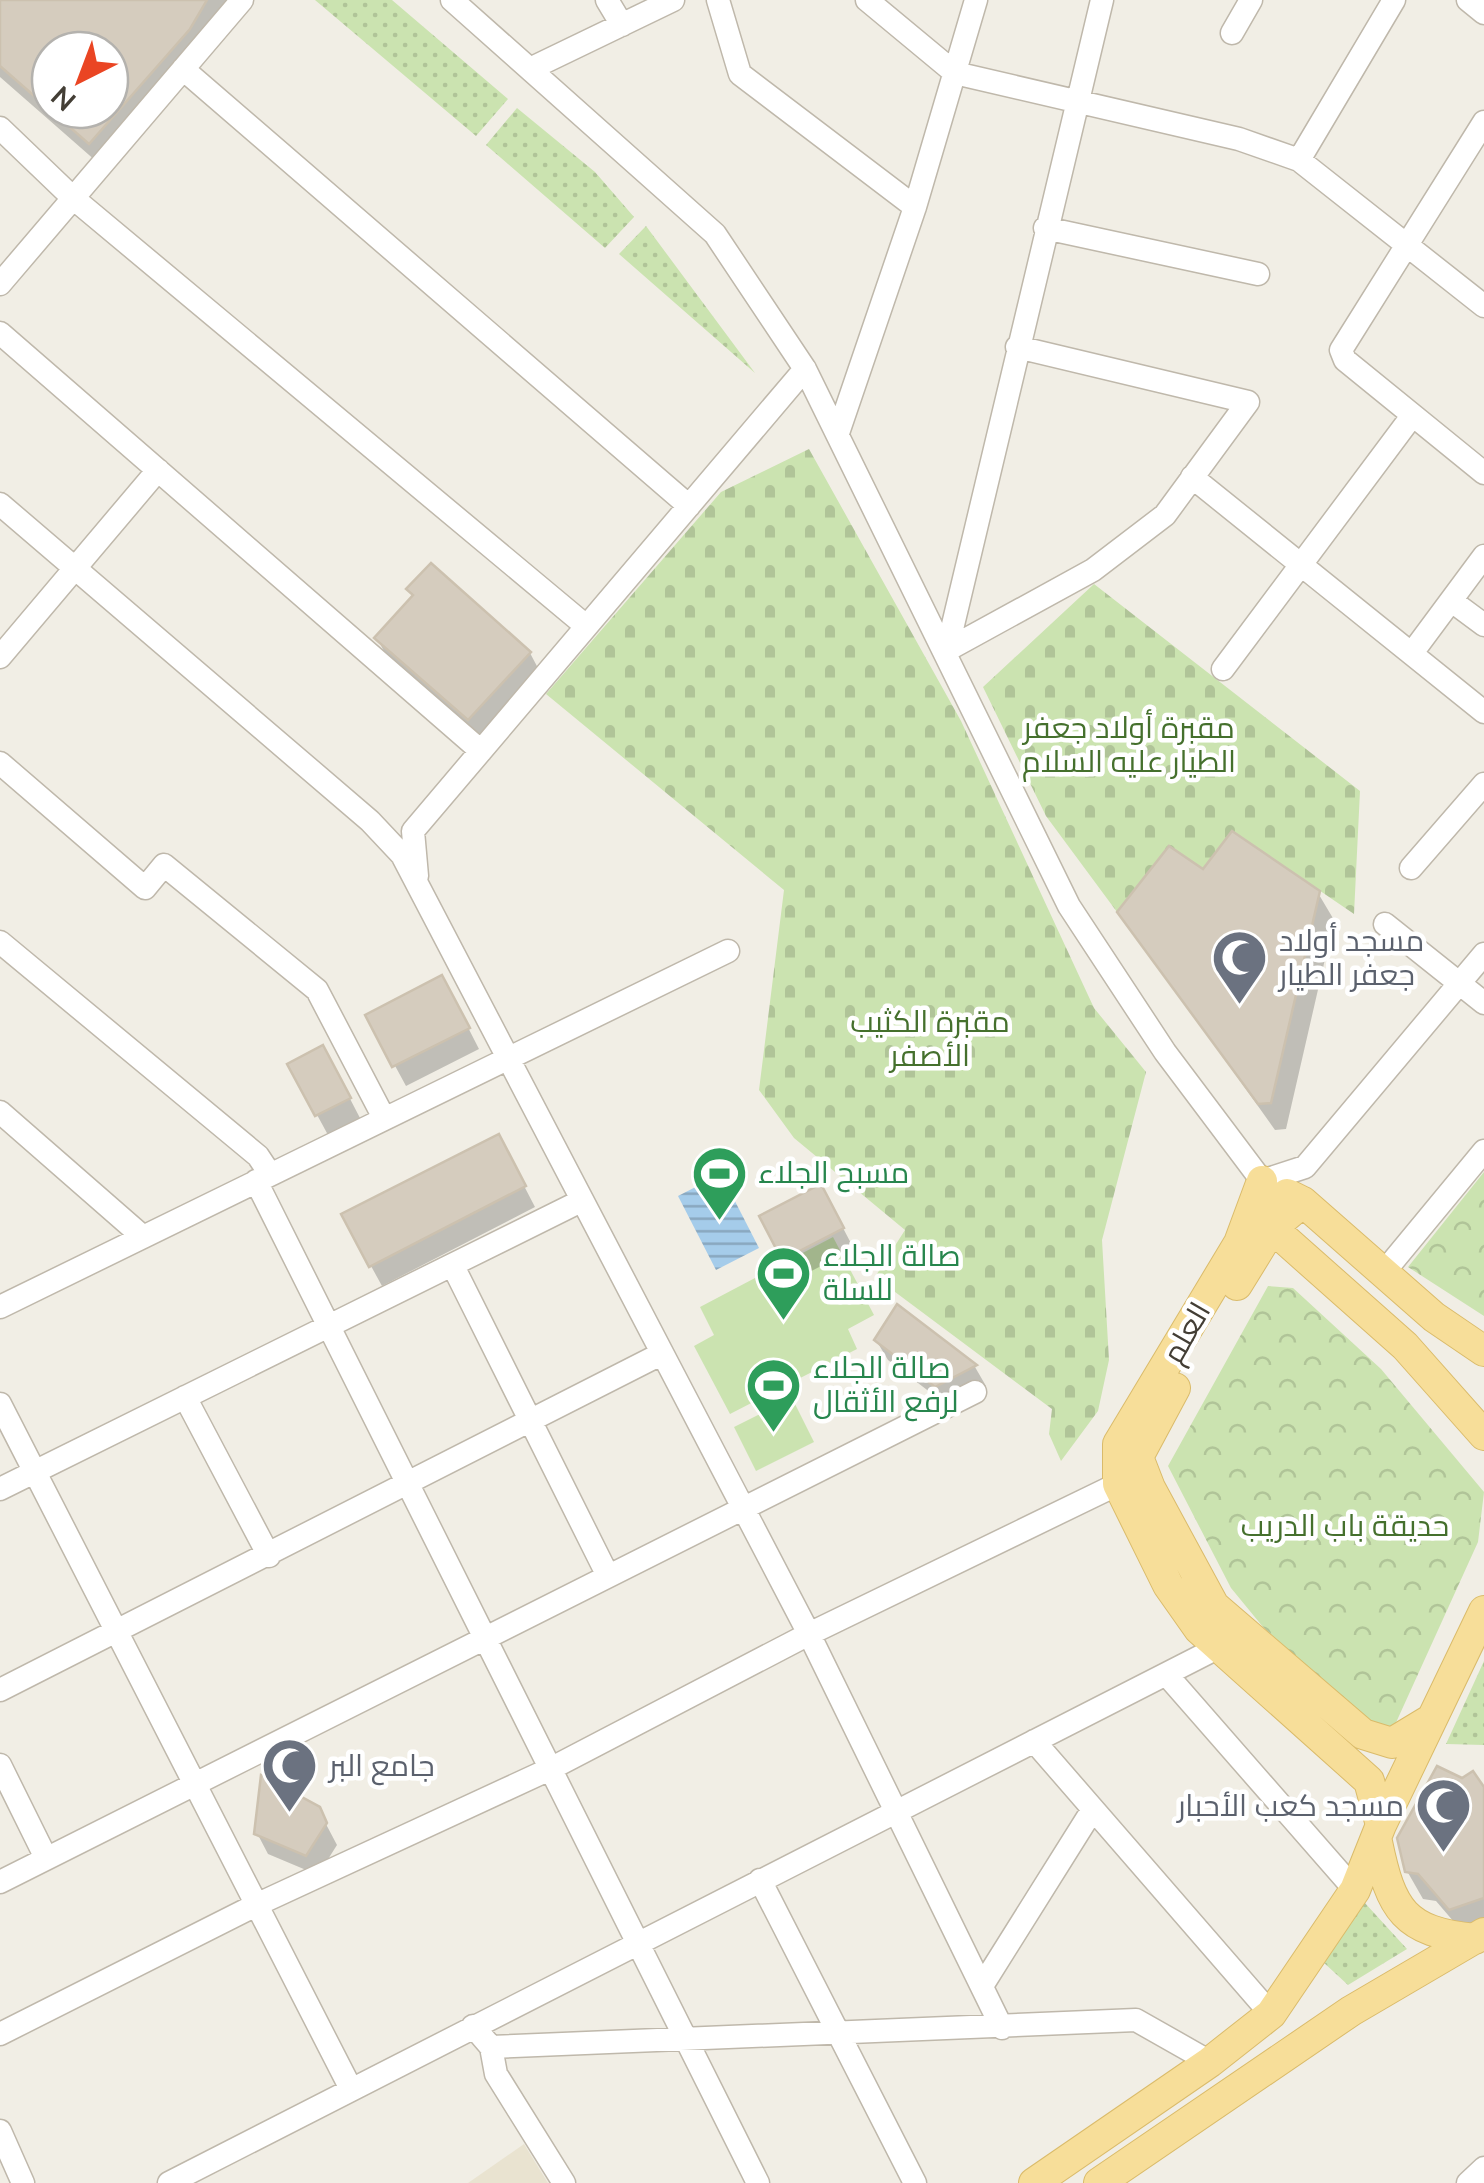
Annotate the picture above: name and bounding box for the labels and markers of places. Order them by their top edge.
place label: مسجد أولاد جعفر الطيار [1277,921,1424,996]
mosque icon: مسجد أولاد جعفر الطيار [1210,928,1270,1007]
sports icon: مسبح الجلاء [689,1143,749,1222]
place label: مسبح الجلاء [758,1153,909,1194]
place label: صالة الجلاء للسلة [823,1236,961,1311]
sports icon: صالة الجلاء للسلة [754,1243,814,1322]
place label: صالة الجلاء لرفع الأثقال [813,1348,959,1423]
sports icon: صالة الجلاء لرفع الأثقال [744,1355,804,1434]
mosque icon: جامع البر [260,1736,320,1815]
place label: جامع البر [327,1746,435,1787]
mosque icon: مسجد كعب الأحبار [1413,1776,1473,1855]
place label: مسجد كعب الأحبار [1175,1786,1404,1827]

